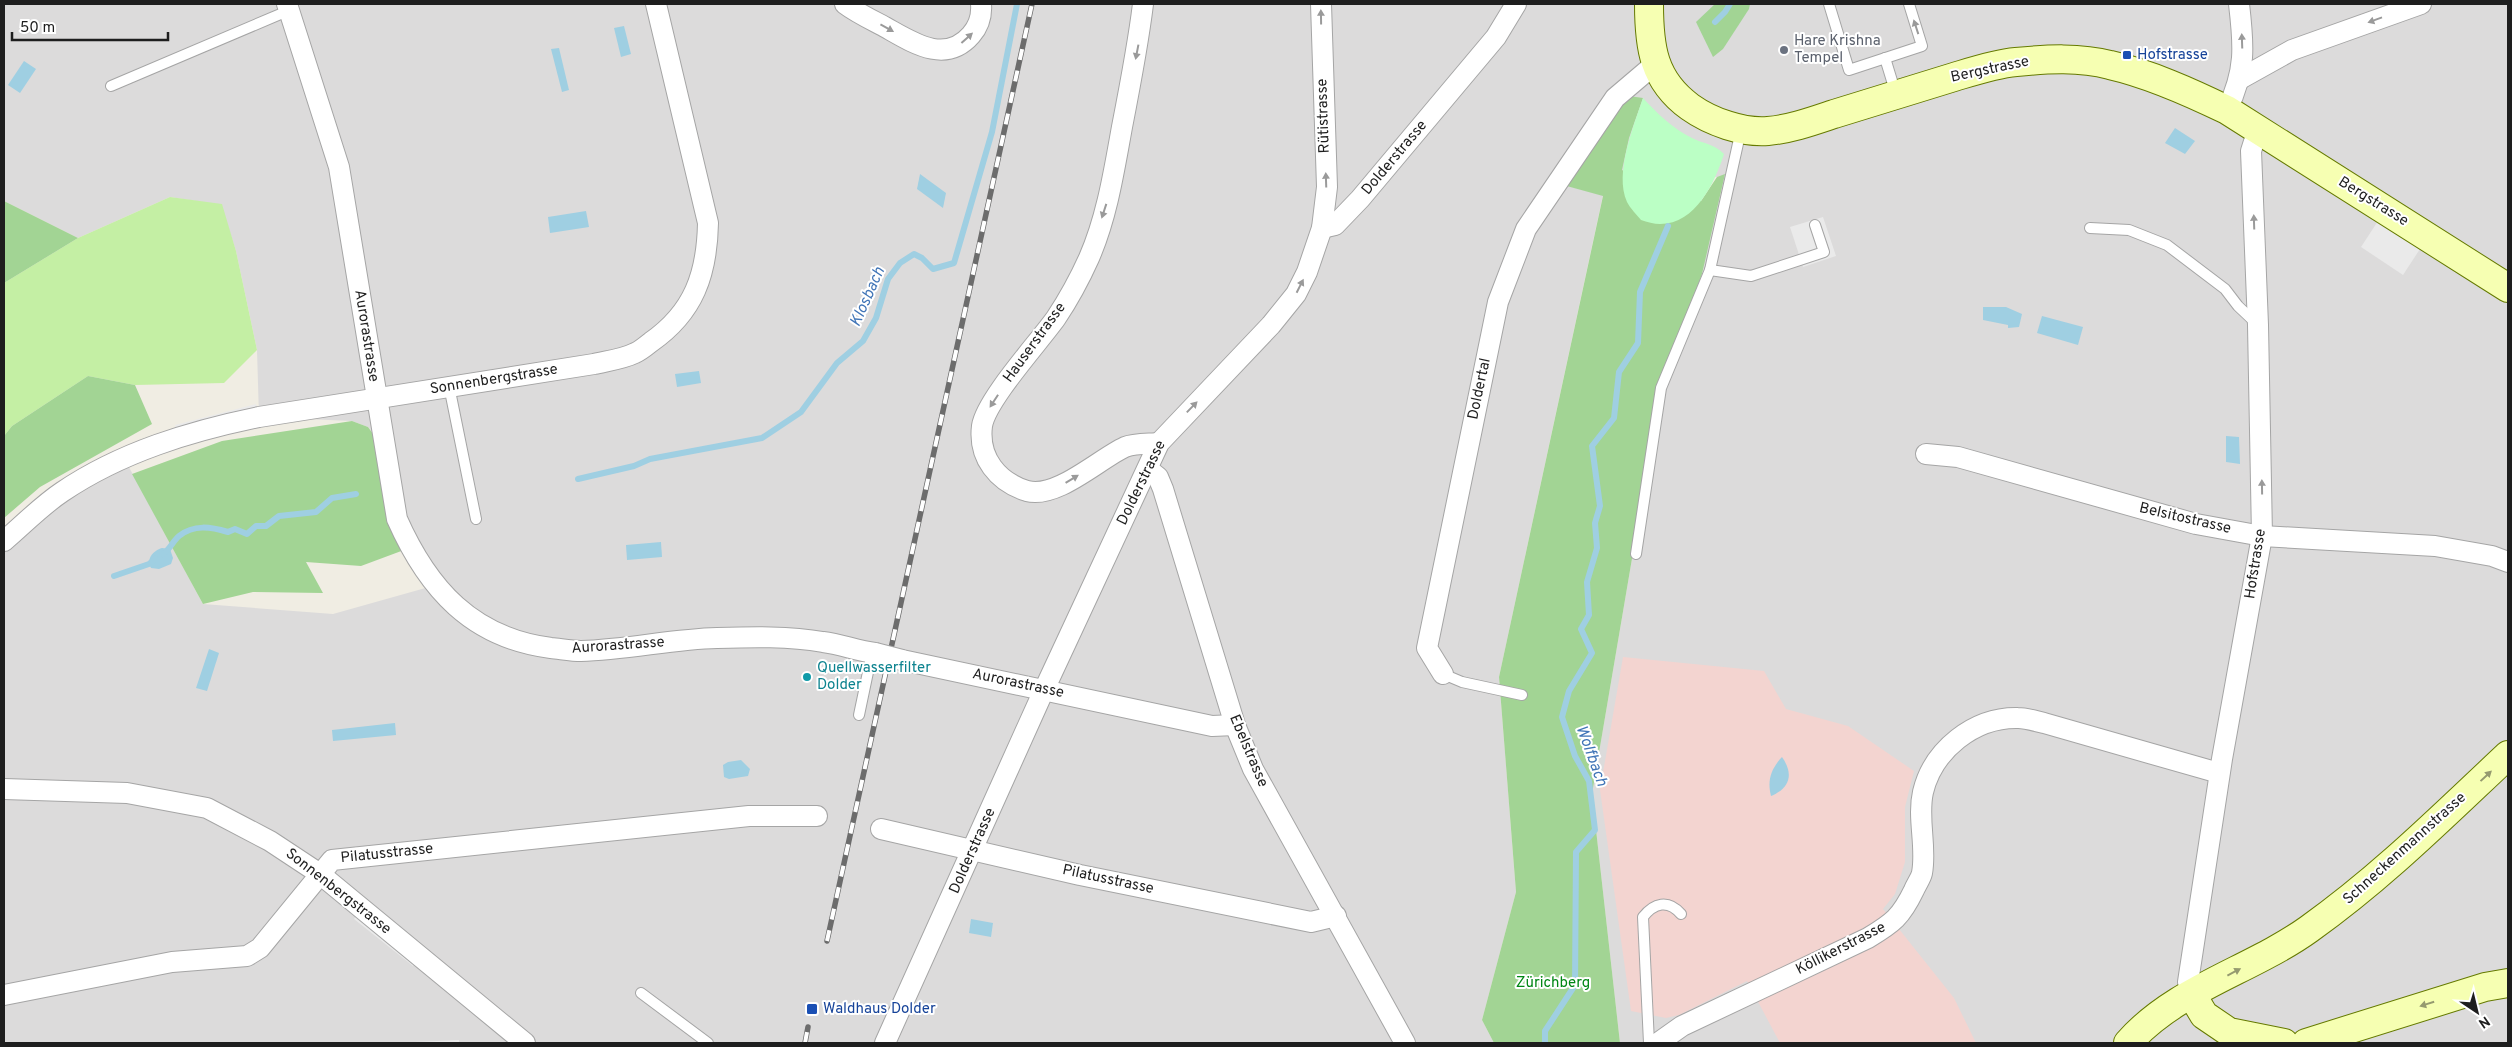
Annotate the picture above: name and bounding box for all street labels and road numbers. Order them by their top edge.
street label: Bergstrasse [1949,52,2031,88]
street label: Rütistrasse [1313,78,1335,154]
street label: Dolderstrasse [1358,117,1432,199]
street label: Bergstrasse [2334,173,2412,231]
street label: Aurorastrasse [349,288,383,384]
street label: Hauserstrasse [1000,299,1070,387]
street label: Doldertal [1464,356,1496,422]
street label: Sonnenbergstrasse [429,361,559,399]
street label: Dolderstrasse [1113,437,1171,529]
street label: Belsitostrasse [2137,499,2233,539]
street label: Hofstrasse [2241,528,2271,600]
street label: Aurorastrasse [571,633,665,659]
street label: Aurorastrasse [970,665,1066,703]
street label: Ebelstrasse [1224,712,1272,790]
street label: Schneckenmannstrasse [2340,789,2470,909]
street label: Dolderstrasse [946,805,1000,897]
street label: Pilatusstrasse [340,840,434,868]
street label: Sonnenbergstrasse [281,845,395,939]
street label: Pilatusstrasse [1061,861,1155,899]
street label: Köllikerstrasse [1793,918,1889,980]

